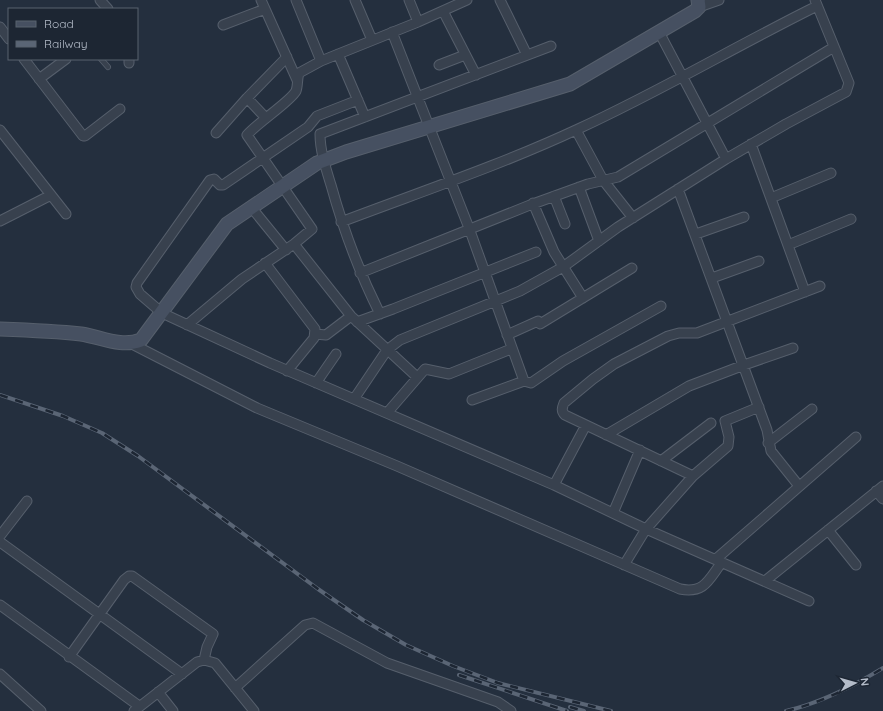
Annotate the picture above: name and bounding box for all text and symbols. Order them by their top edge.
legend [8,8,138,60]
text: Road [44,16,74,31]
text: Railway [44,36,88,51]
north arrow [835,663,875,703]
text: N [858,677,872,687]

